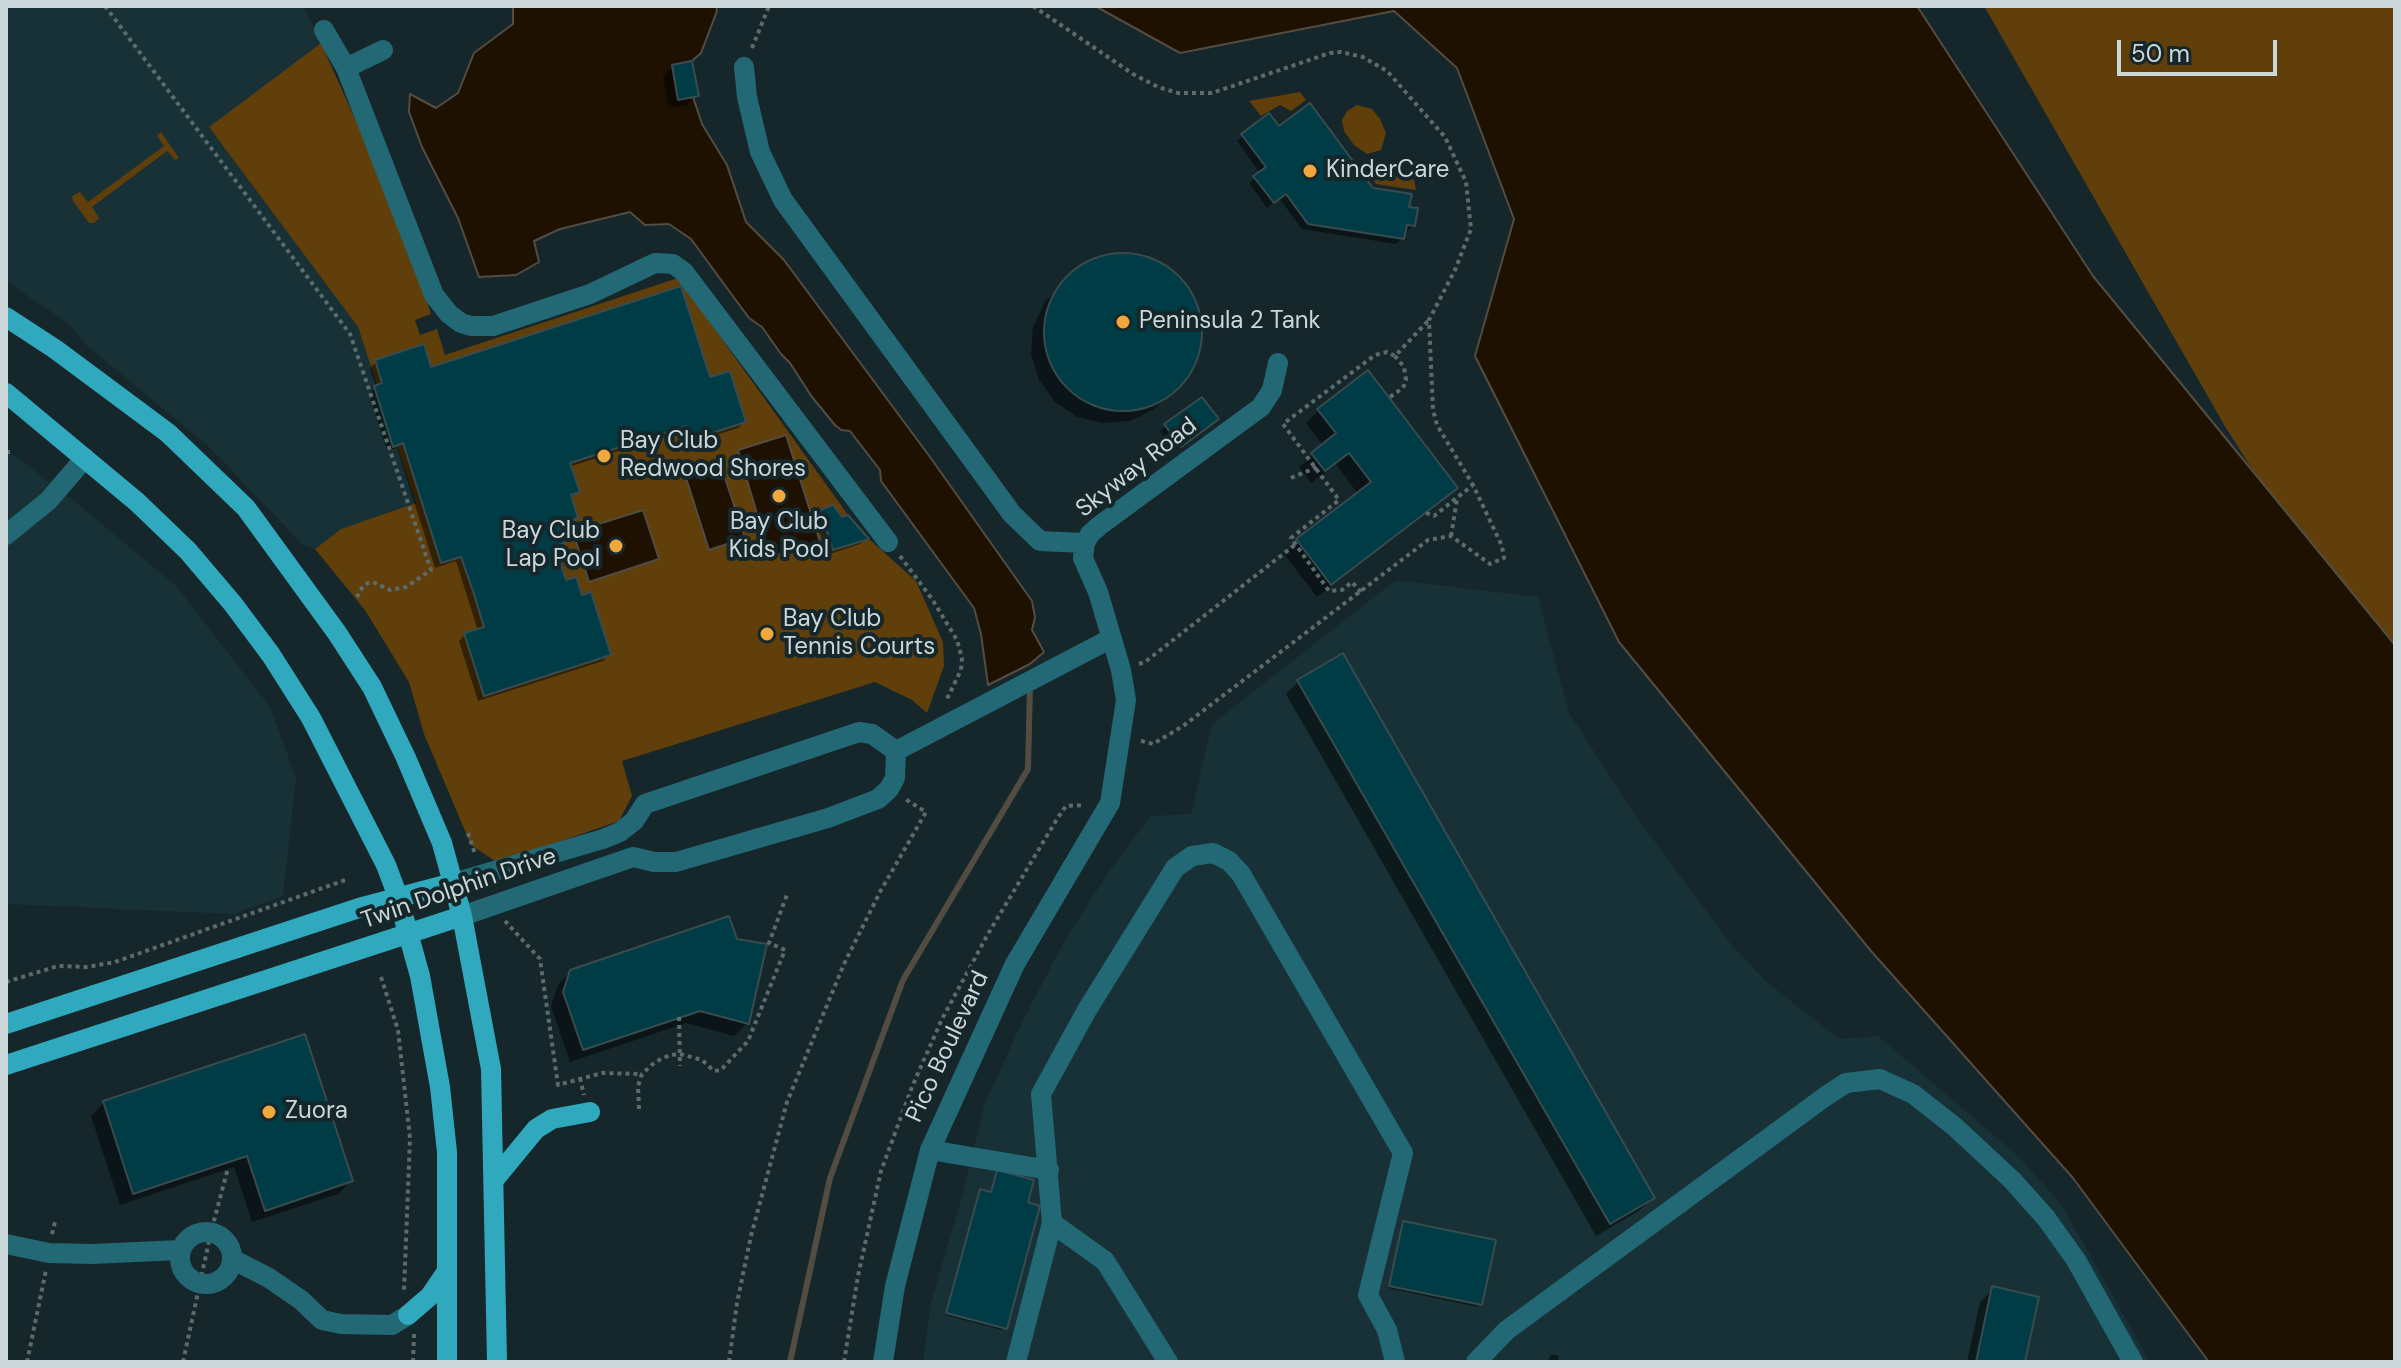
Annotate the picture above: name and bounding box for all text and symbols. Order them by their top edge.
scale bar [2121,24,2281,74]
text: 50 m [2131,38,2190,69]
place label: KinderCare [1326,157,1449,185]
marker: KinderCare [1301,162,1319,180]
place label: Peninsula 2 Tank [1139,308,1321,336]
marker: Peninsula 2 Tank [1114,313,1132,331]
street label: Skyway Road [1071,412,1203,524]
place label: Bay Club Redwood Shores [620,428,806,484]
marker: Bay Club Redwood Shores [595,447,613,465]
marker: Bay Club Kids Pool [770,487,788,505]
place label: Bay Club Kids Pool [729,509,829,565]
place label: Bay Club Lap Pool [502,518,600,574]
marker: Bay Club Lap Pool [607,537,625,555]
place label: Bay Club Tennis Courts [783,606,935,662]
marker: Bay Club Tennis Courts [758,625,776,643]
street label: Twin Dolphin Drive [358,842,560,936]
street label: Pico Boulevard [900,967,996,1127]
place label: Zuora [285,1098,348,1126]
marker: Zuora [260,1103,278,1121]

